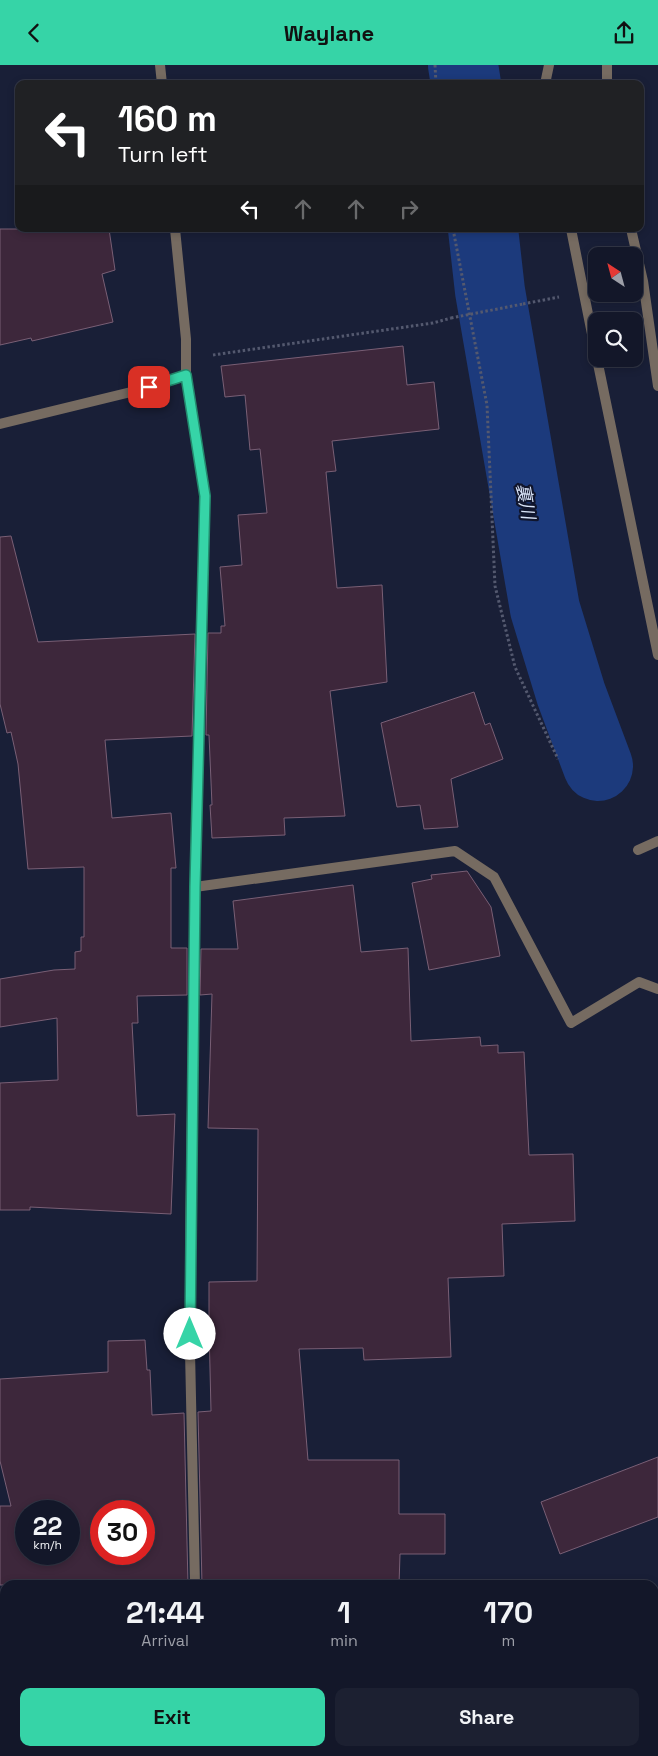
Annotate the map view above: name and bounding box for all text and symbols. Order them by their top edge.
icon: back [20,19,48,47]
text: Waylane [284,19,374,47]
icon: share [610,19,638,47]
text: 160 m [118,97,217,141]
icon: left [35,100,100,165]
text: Turn left [118,140,208,168]
icon: left [236,195,264,223]
icon: ahead [289,195,317,223]
icon: ahead [342,195,370,223]
icon: right [395,195,423,223]
north arrow [588,247,642,303]
map controls [588,247,643,367]
button: search [588,312,643,367]
pin [128,366,170,408]
icon: arrive [135,373,163,401]
water label: 裏川 [512,481,541,523]
position arrow [163,1307,215,1359]
speed limit sign: 30 [90,1500,155,1565]
text: 22 [33,1510,62,1542]
text: km/h [33,1537,62,1553]
text: 21:44 [126,1593,204,1632]
text: 1 [337,1593,351,1632]
text: 170 [484,1593,533,1632]
text: Arrival [141,1630,189,1651]
text: min [330,1630,358,1651]
text: m [501,1630,515,1651]
button: Exit [20,1688,325,1746]
button: Share [335,1688,639,1746]

